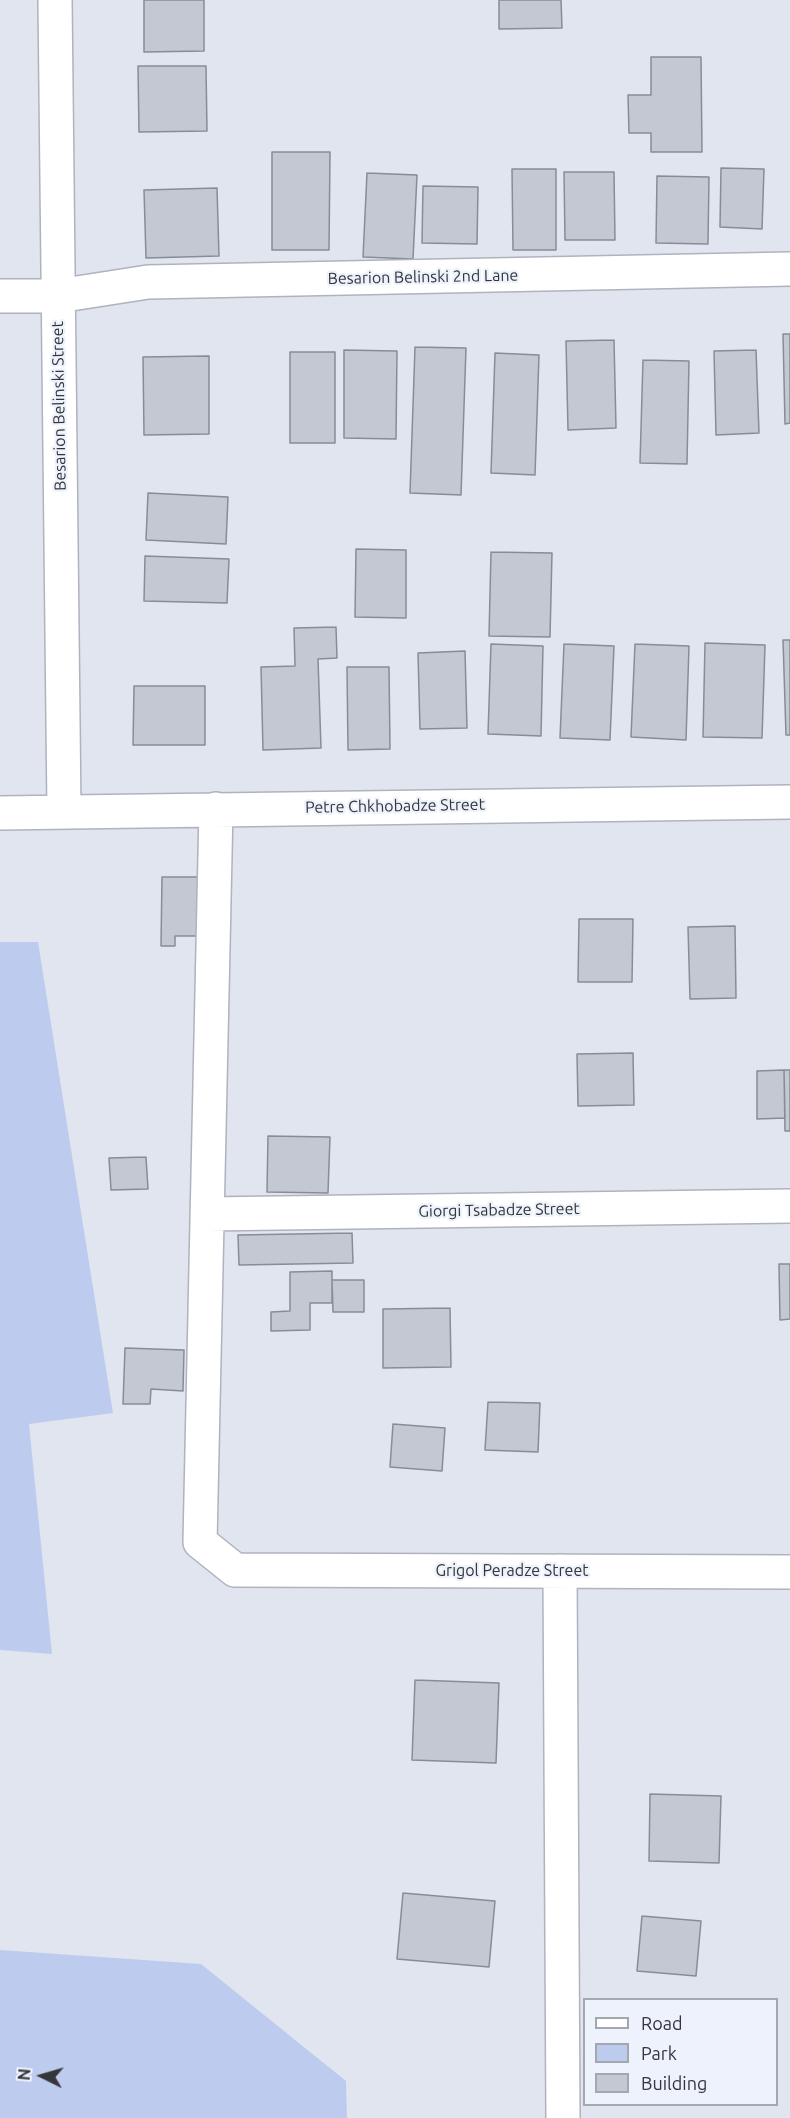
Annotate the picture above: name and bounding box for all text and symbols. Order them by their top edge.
street label: Besarion Belinski 2nd Lane [328,266,518,288]
street label: Besarion Belinski Street [48,321,70,491]
street label: Petre Chkhobadze Street [305,795,485,817]
street label: Giorgi Tsabadze Street [418,1199,580,1221]
street label: Grigol Peradze Street [435,1561,589,1581]
legend [583,1998,778,2106]
text: Road [641,2013,683,2033]
text: Park [641,2043,677,2063]
north arrow [12,2046,72,2106]
text: N [15,2068,34,2081]
text: Building [641,2073,707,2093]

